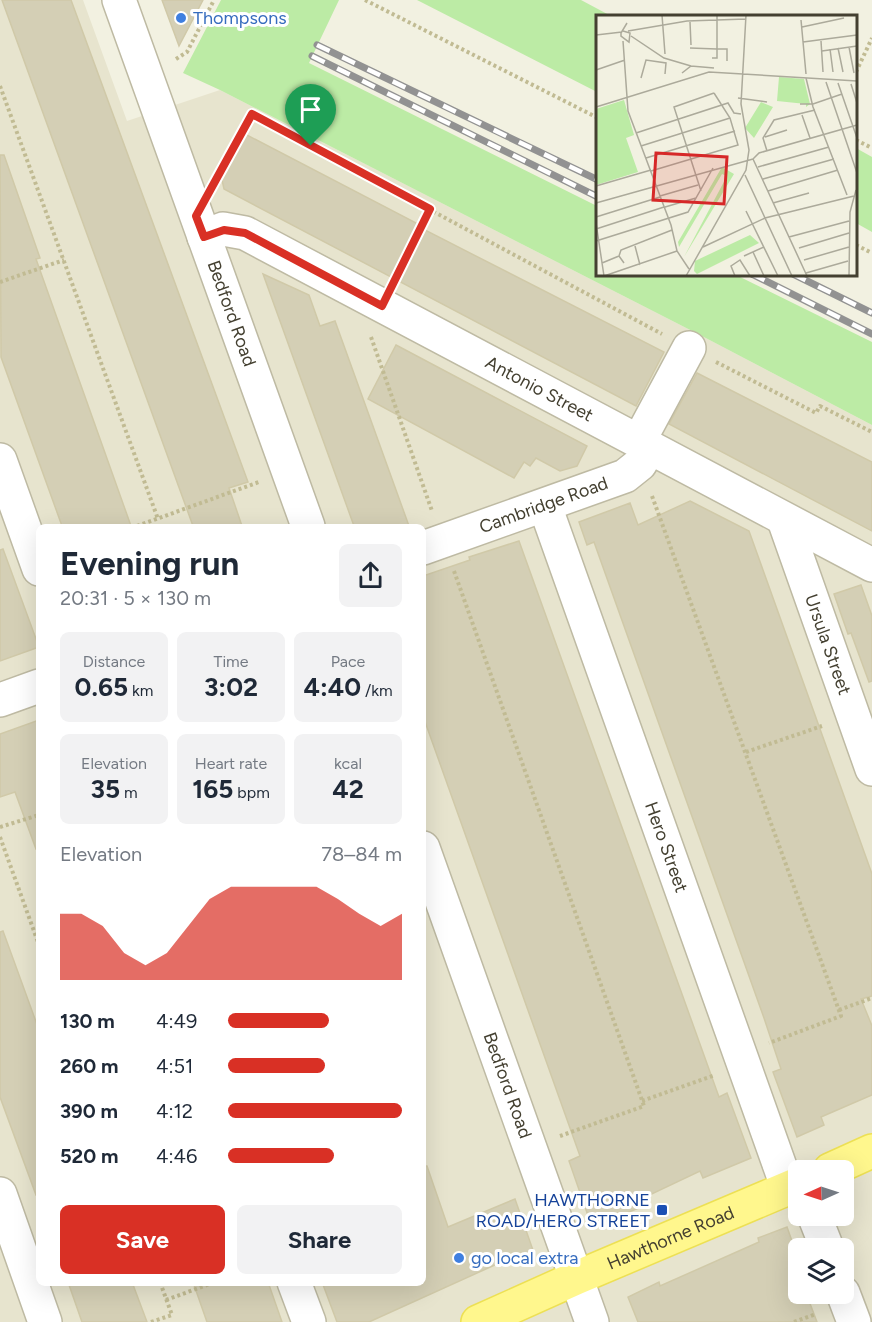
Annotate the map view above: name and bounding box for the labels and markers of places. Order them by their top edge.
place label: Thompsons [193,7,287,29]
marker: Thompsons [174,11,188,25]
pin [285,84,336,146]
place label: HAWTHORNE ROAD/HERO STREET [476,1189,650,1232]
marker: HAWTHORNE ROAD/HERO STREET [655,1203,669,1217]
place label: go local extra [471,1247,579,1269]
marker: go local extra [452,1251,466,1265]

